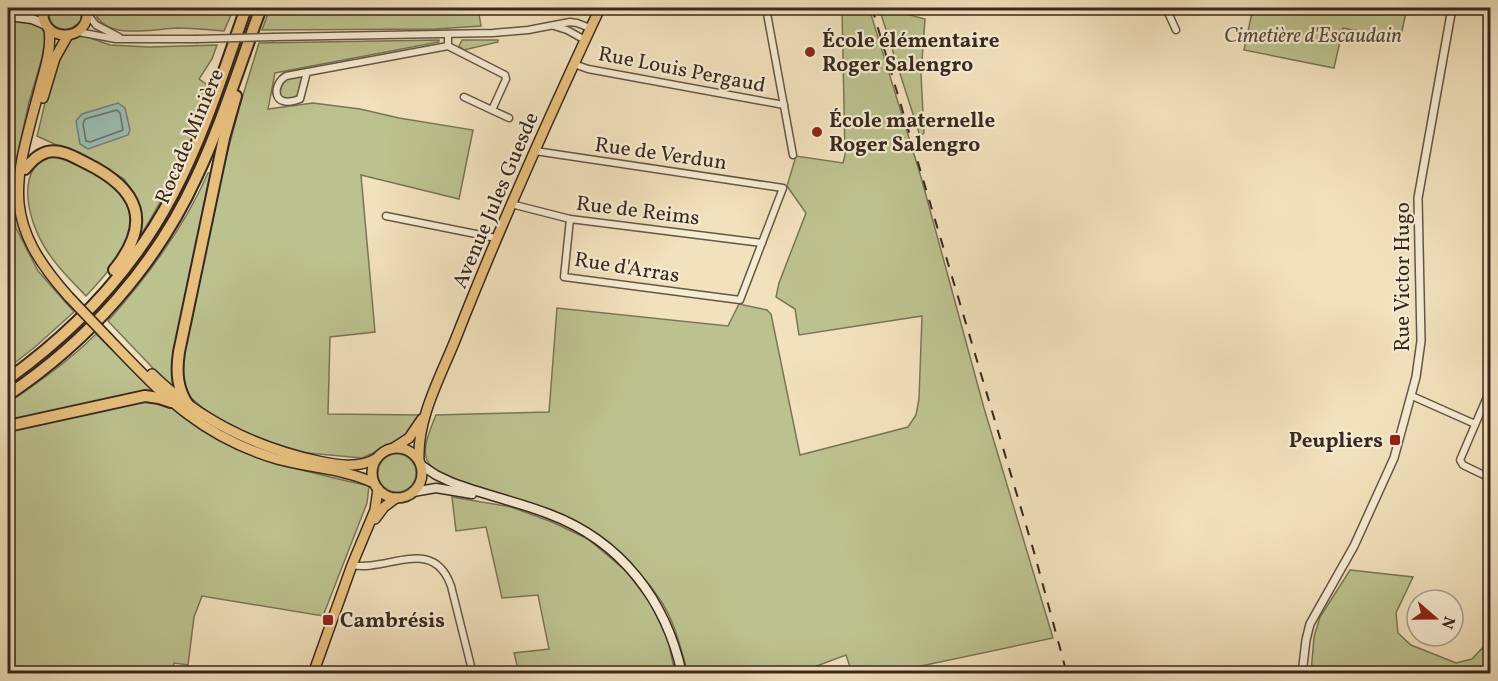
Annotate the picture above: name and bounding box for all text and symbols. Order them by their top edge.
park label: Cimetière d'Escaudain [1224,22,1402,51]
place label: École élémentaire Roger Salengro [822,27,999,80]
street label: Rue Louis Pergaud [595,40,768,101]
marker: École élémentaire Roger Salengro [803,45,817,59]
street label: Rocade Minière [149,64,232,209]
place label: École maternelle Roger Salengro [829,107,995,160]
street label: Avenue Jules Guesde [446,108,547,293]
marker: École maternelle Roger Salengro [810,125,824,139]
street label: Rue de Verdun [593,131,729,178]
street label: Rue de Reims [574,190,701,233]
street label: Rue Victor Hugo [1389,202,1418,352]
street label: Rue d'Arras [572,246,681,291]
place label: Peupliers [1289,427,1383,456]
marker: Peupliers [1388,433,1402,447]
north arrow [1405,588,1465,648]
place label: Cambrésis [340,607,445,636]
marker: Cambrésis [321,613,335,627]
text: N [1435,613,1460,632]

